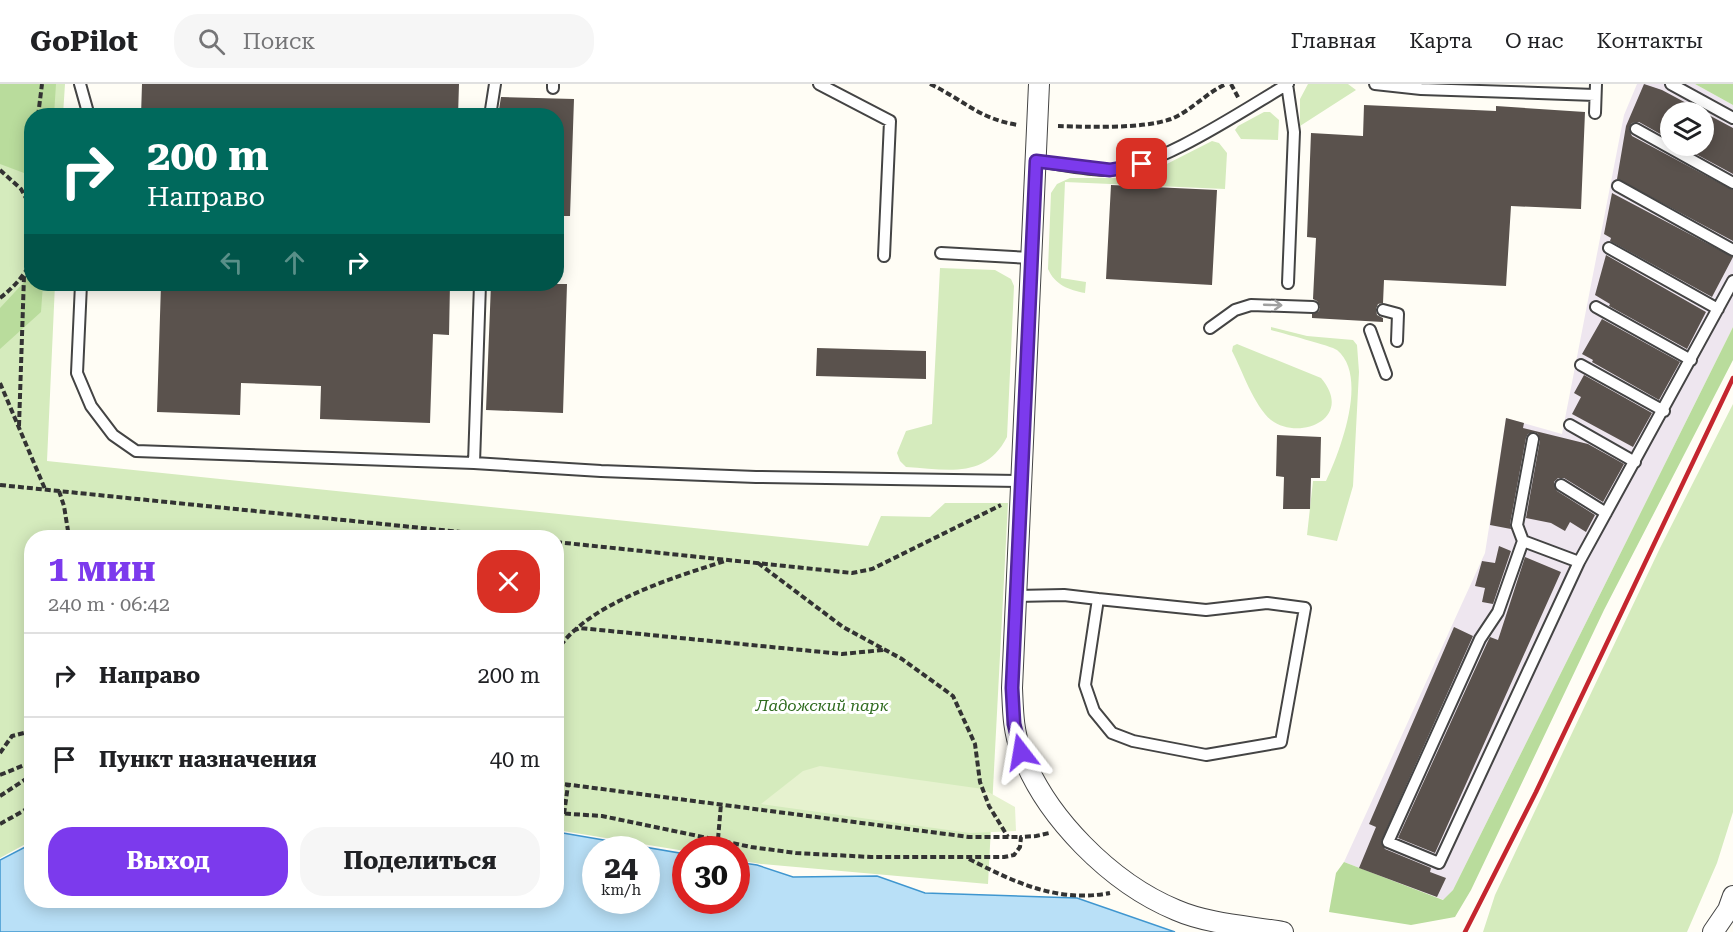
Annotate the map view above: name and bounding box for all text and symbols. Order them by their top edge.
search box [174,14,594,68]
text: GoPilot [30,25,138,58]
icon: search [195,25,228,58]
text: Поиск [243,29,315,54]
text: Главная [1291,29,1376,53]
text: Карта [1409,29,1472,53]
text: О нас [1505,29,1564,53]
text: Контакты [1597,29,1703,53]
map controls [1660,102,1714,156]
button: layers [1660,102,1714,156]
text: 200 m [147,131,269,180]
icon: right [48,132,126,210]
pin [1116,138,1167,189]
icon: arrive [1125,147,1158,180]
text: Направо [147,181,265,213]
icon: left [215,246,248,279]
icon: ahead [278,246,311,279]
icon: right [341,246,374,279]
one-way arrow [1263,300,1283,311]
text: 1 мин [48,548,156,590]
button: close [477,550,540,613]
text: 240 m · 06:42 [48,592,170,616]
icon: right [48,659,81,692]
text: Направо [99,663,200,688]
text: 200 m [477,663,540,688]
park label: Ладожский парк [755,696,888,715]
position arrow [989,720,1053,784]
icon: arrive [48,743,81,776]
text: Пункт назначения [99,747,317,772]
text: 40 m [490,747,540,772]
button: Выход [48,827,288,896]
button: Поделиться [300,827,540,896]
speed limit sign: 30 [672,836,750,914]
text: 24 [604,850,638,885]
text: km/h [601,881,641,899]

